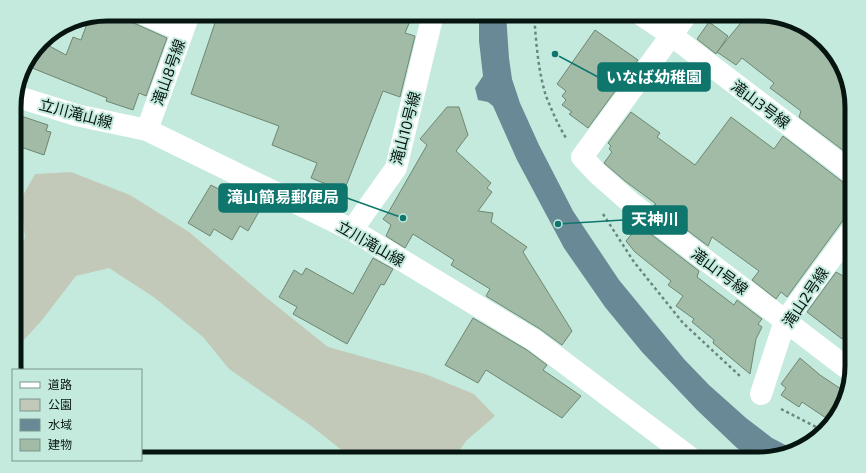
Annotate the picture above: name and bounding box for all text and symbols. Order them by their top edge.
street label: 滝山8号線 [148,36,188,108]
callout: いなば幼稚園 [598,63,710,91]
text: いなば幼稚園 [606,67,702,86]
street label: 滝山3号線 [728,76,794,132]
street label: 滝山10号線 [387,89,423,167]
street label: 立川滝山線 [37,95,115,131]
callout: 滝山簡易郵便局 [219,184,347,212]
text: 滝山簡易郵便局 [227,187,339,206]
callout: 天神川 [623,206,687,234]
text: 天神川 [631,209,679,228]
street label: 立川滝山線 [334,216,408,270]
street label: 滝山1号線 [688,244,752,298]
street label: 滝山2号線 [778,264,832,330]
legend [12,369,142,461]
text: 道路 [48,377,72,391]
text: 公園 [48,397,72,411]
text: 水域 [48,417,72,431]
text: 建物 [48,437,72,451]

